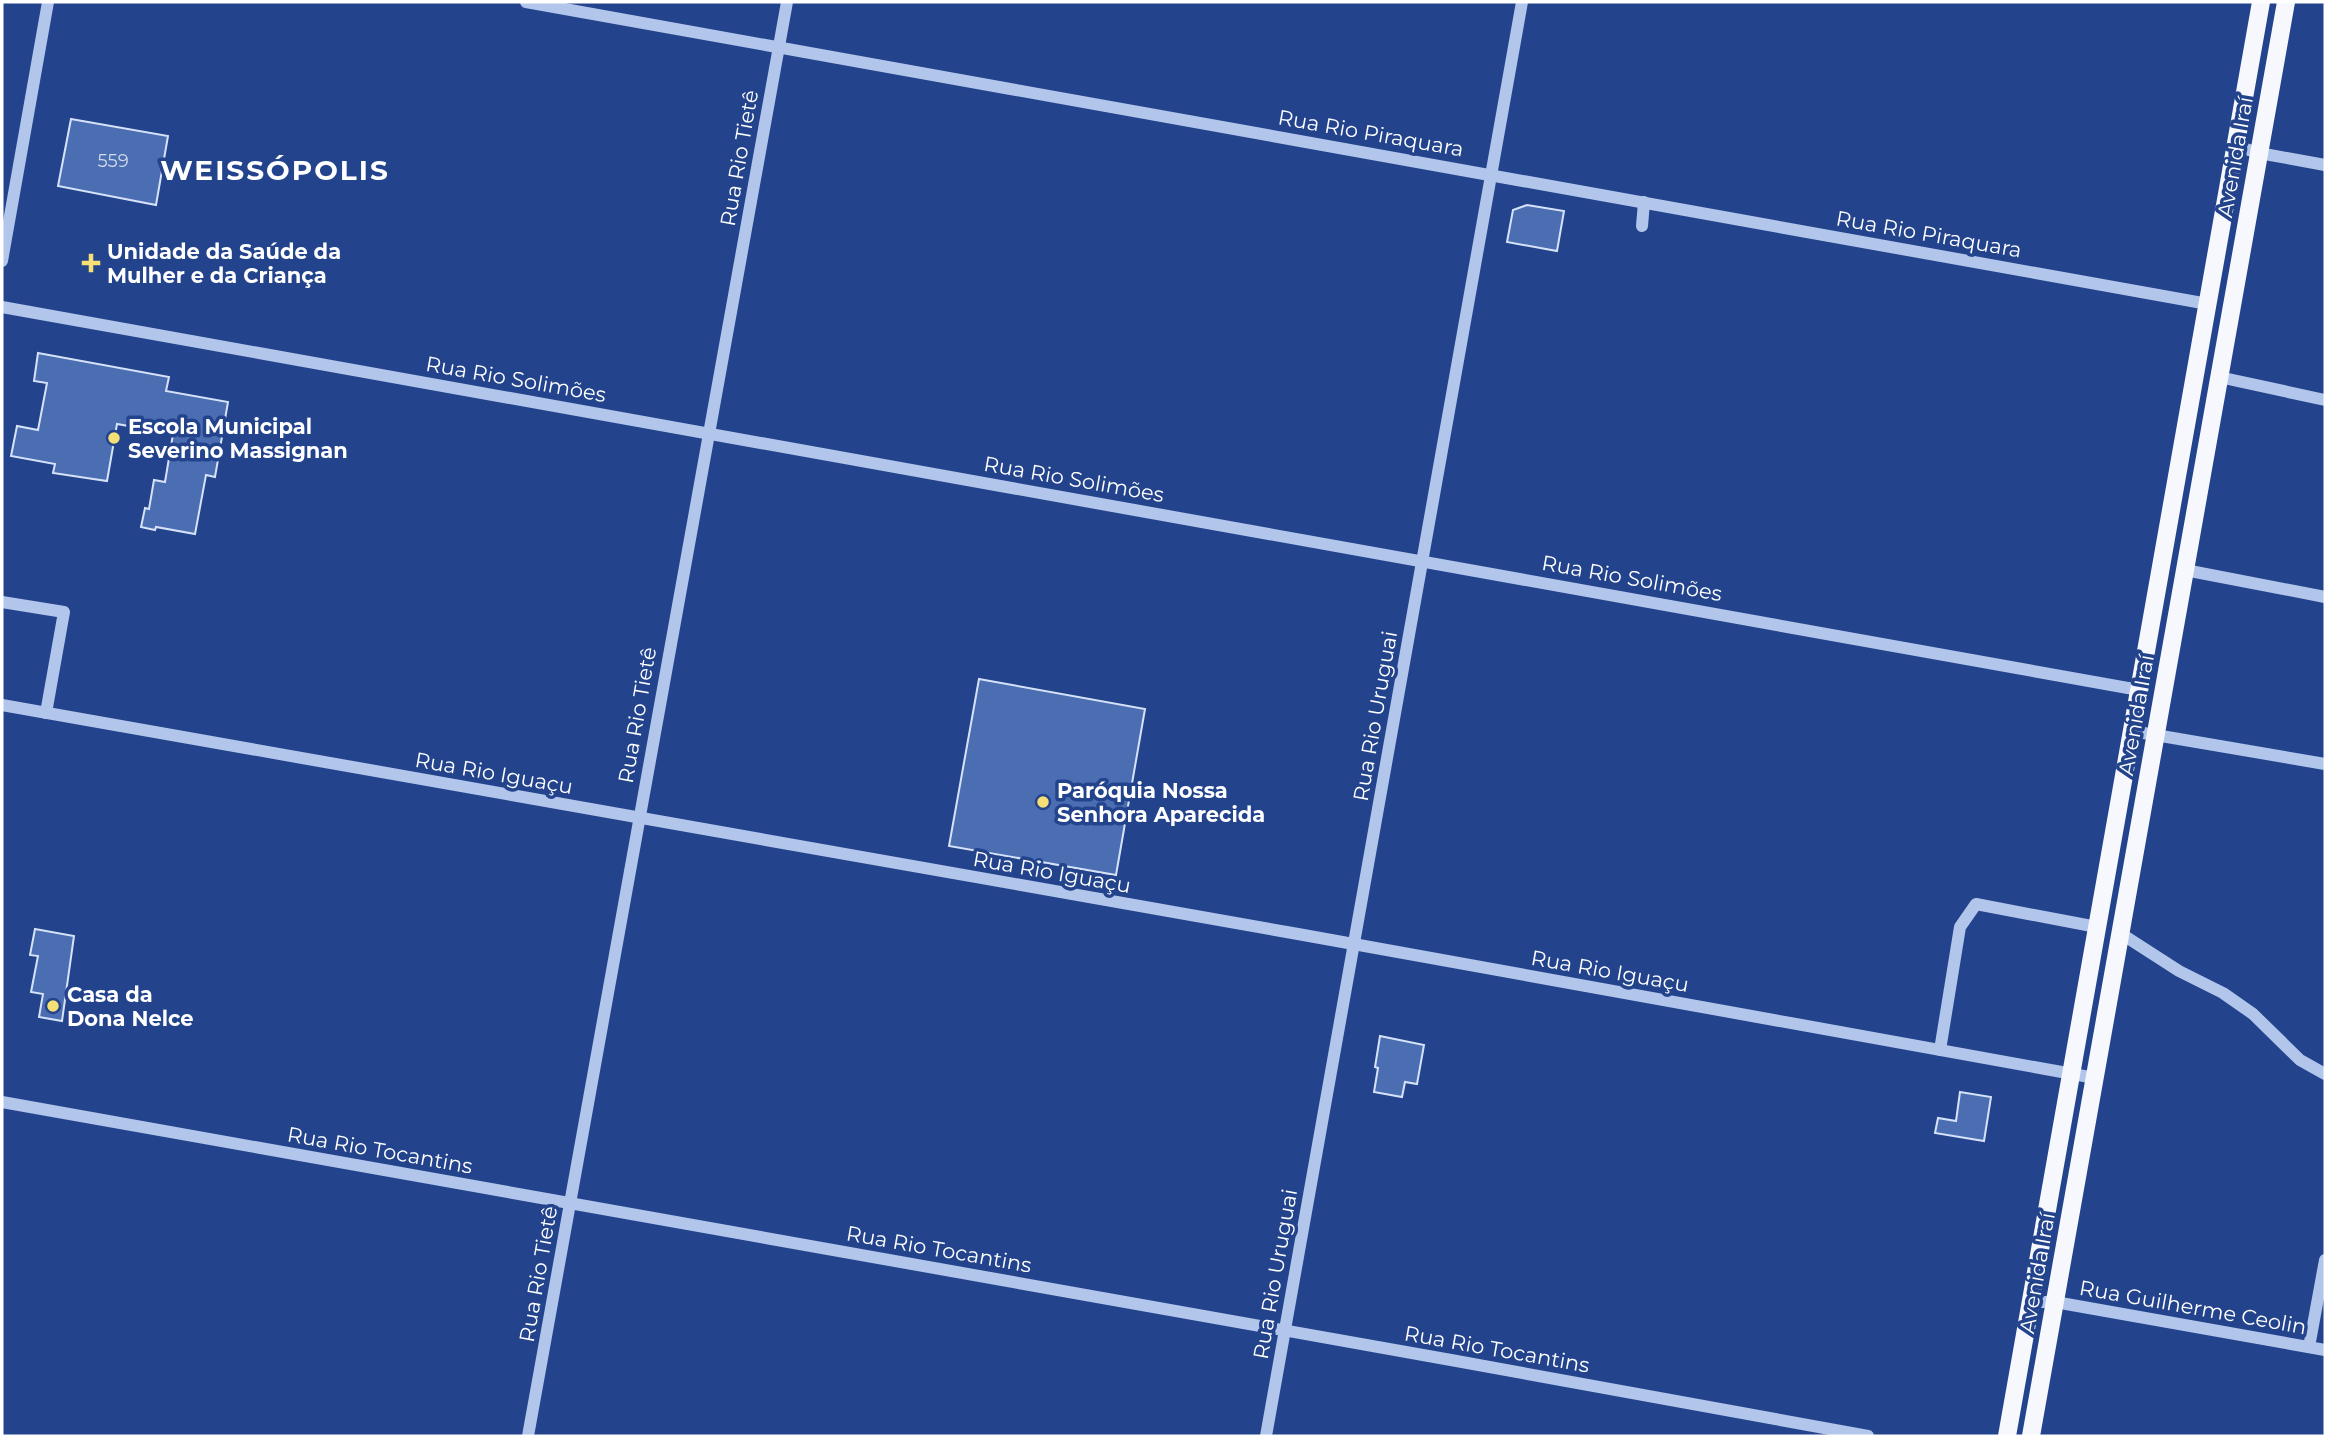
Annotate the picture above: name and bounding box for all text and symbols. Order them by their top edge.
street label: Rua Rio Tietê [715,88,763,228]
street label: Avenida Iraí [2212,93,2258,219]
street label: Rua Rio Piraquara [1276,104,1466,162]
house number: 559 [97,150,129,172]
district label: WEISSÓPOLIS [160,153,390,187]
street label: Rua Rio Piraquara [1834,205,2024,263]
place label: Unidade da Saúde da Mulher e da Criança [107,239,341,288]
marker: Unidade da Saúde da Mulher e da Criança [81,253,101,273]
street label: Rua Rio Solimões [424,351,608,407]
place label: Escola Municipal Severino Massignan [128,414,348,463]
marker: Escola Municipal Severino Massignan [106,430,122,446]
street label: Rua Rio Solimões [982,451,1166,507]
street label: Rua Rio Solimões [1540,550,1724,606]
street label: Rua Rio Uruguai [1348,629,1402,803]
street label: Rua Rio Tietê [613,645,661,785]
street label: Avenida Iraí [2113,651,2159,777]
street label: Rua Rio Iguaçu [413,747,575,799]
place label: Paróquia Nossa Senhora Aparecida [1057,778,1265,827]
marker: Paróquia Nossa Senhora Aparecida [1035,794,1051,810]
street label: Rua Rio Iguaçu [971,846,1133,898]
street label: Rua Rio Iguaçu [1529,945,1691,997]
place label: Casa da Dona Nelce [67,982,194,1031]
marker: Casa da Dona Nelce [45,998,61,1014]
street label: Rua Rio Tocantins [285,1121,475,1179]
street label: Rua Rio Uruguai [1248,1187,1302,1361]
street label: Rua Rio Tietê [514,1204,562,1344]
street label: Avenida Iraí [2014,1209,2060,1335]
street label: Rua Rio Tocantins [844,1220,1034,1278]
street label: Rua Guilherme Ceolin [2077,1275,2309,1339]
street label: Rua Rio Tocantins [1402,1320,1592,1378]

